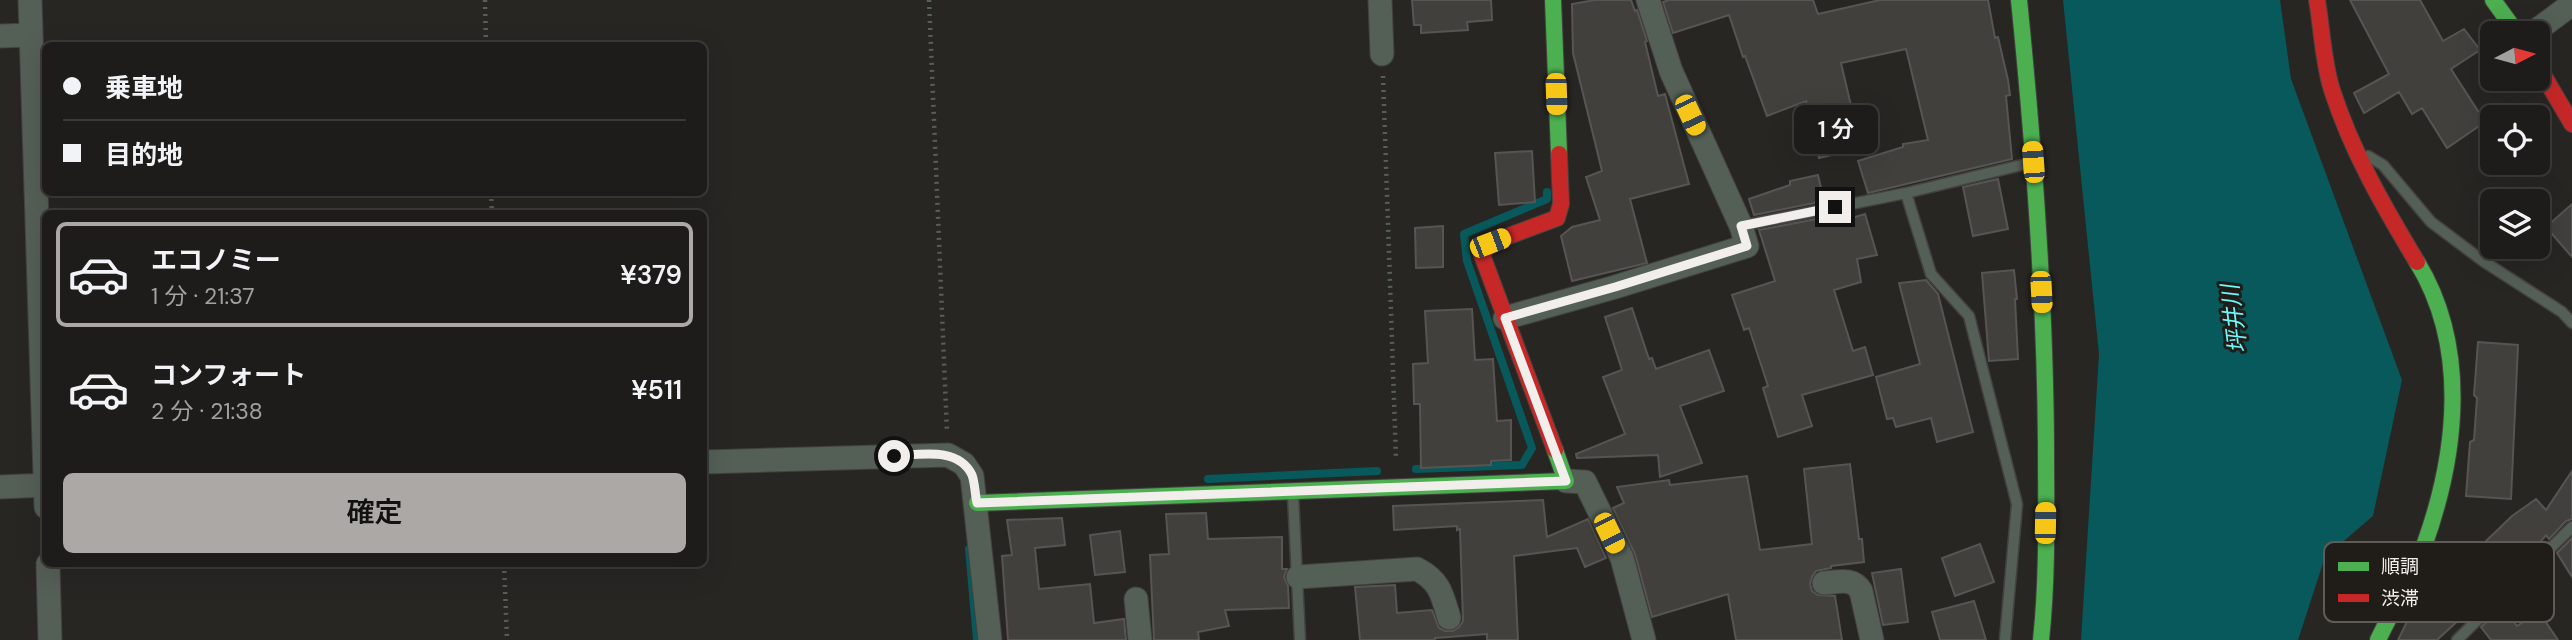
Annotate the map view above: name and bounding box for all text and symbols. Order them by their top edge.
north arrow [2480,21,2550,91]
map controls [2480,21,2550,259]
text: 乗車地 [105,71,183,105]
car [1545,73,1568,115]
car [1672,92,1709,138]
button: locate [2480,105,2550,175]
callout: 1 分 [1793,106,1877,154]
text: 1 分 [1818,114,1854,144]
text: 目的地 [105,138,183,172]
car [2022,140,2045,184]
button: layers [2480,189,2550,259]
route end [1819,191,1851,223]
car [1467,226,1514,260]
icon: car [67,243,130,306]
text: エコノミー [151,243,281,277]
text: ¥379 [620,258,682,292]
car [2030,270,2053,314]
water label: 坪井川 [2215,280,2253,355]
text: 1 分 · 21:37 [151,281,255,311]
icon: car [67,358,130,421]
text: コンフォート [151,358,306,392]
text: ¥511 [631,373,682,407]
text: 2 分 · 21:38 [151,396,263,426]
route start [878,440,910,472]
button: 確定 [63,473,686,553]
car [2035,502,2056,544]
car [1591,510,1628,556]
legend [2324,542,2554,622]
text: 順調 [2381,554,2419,579]
text: 渋滞 [2381,586,2419,611]

